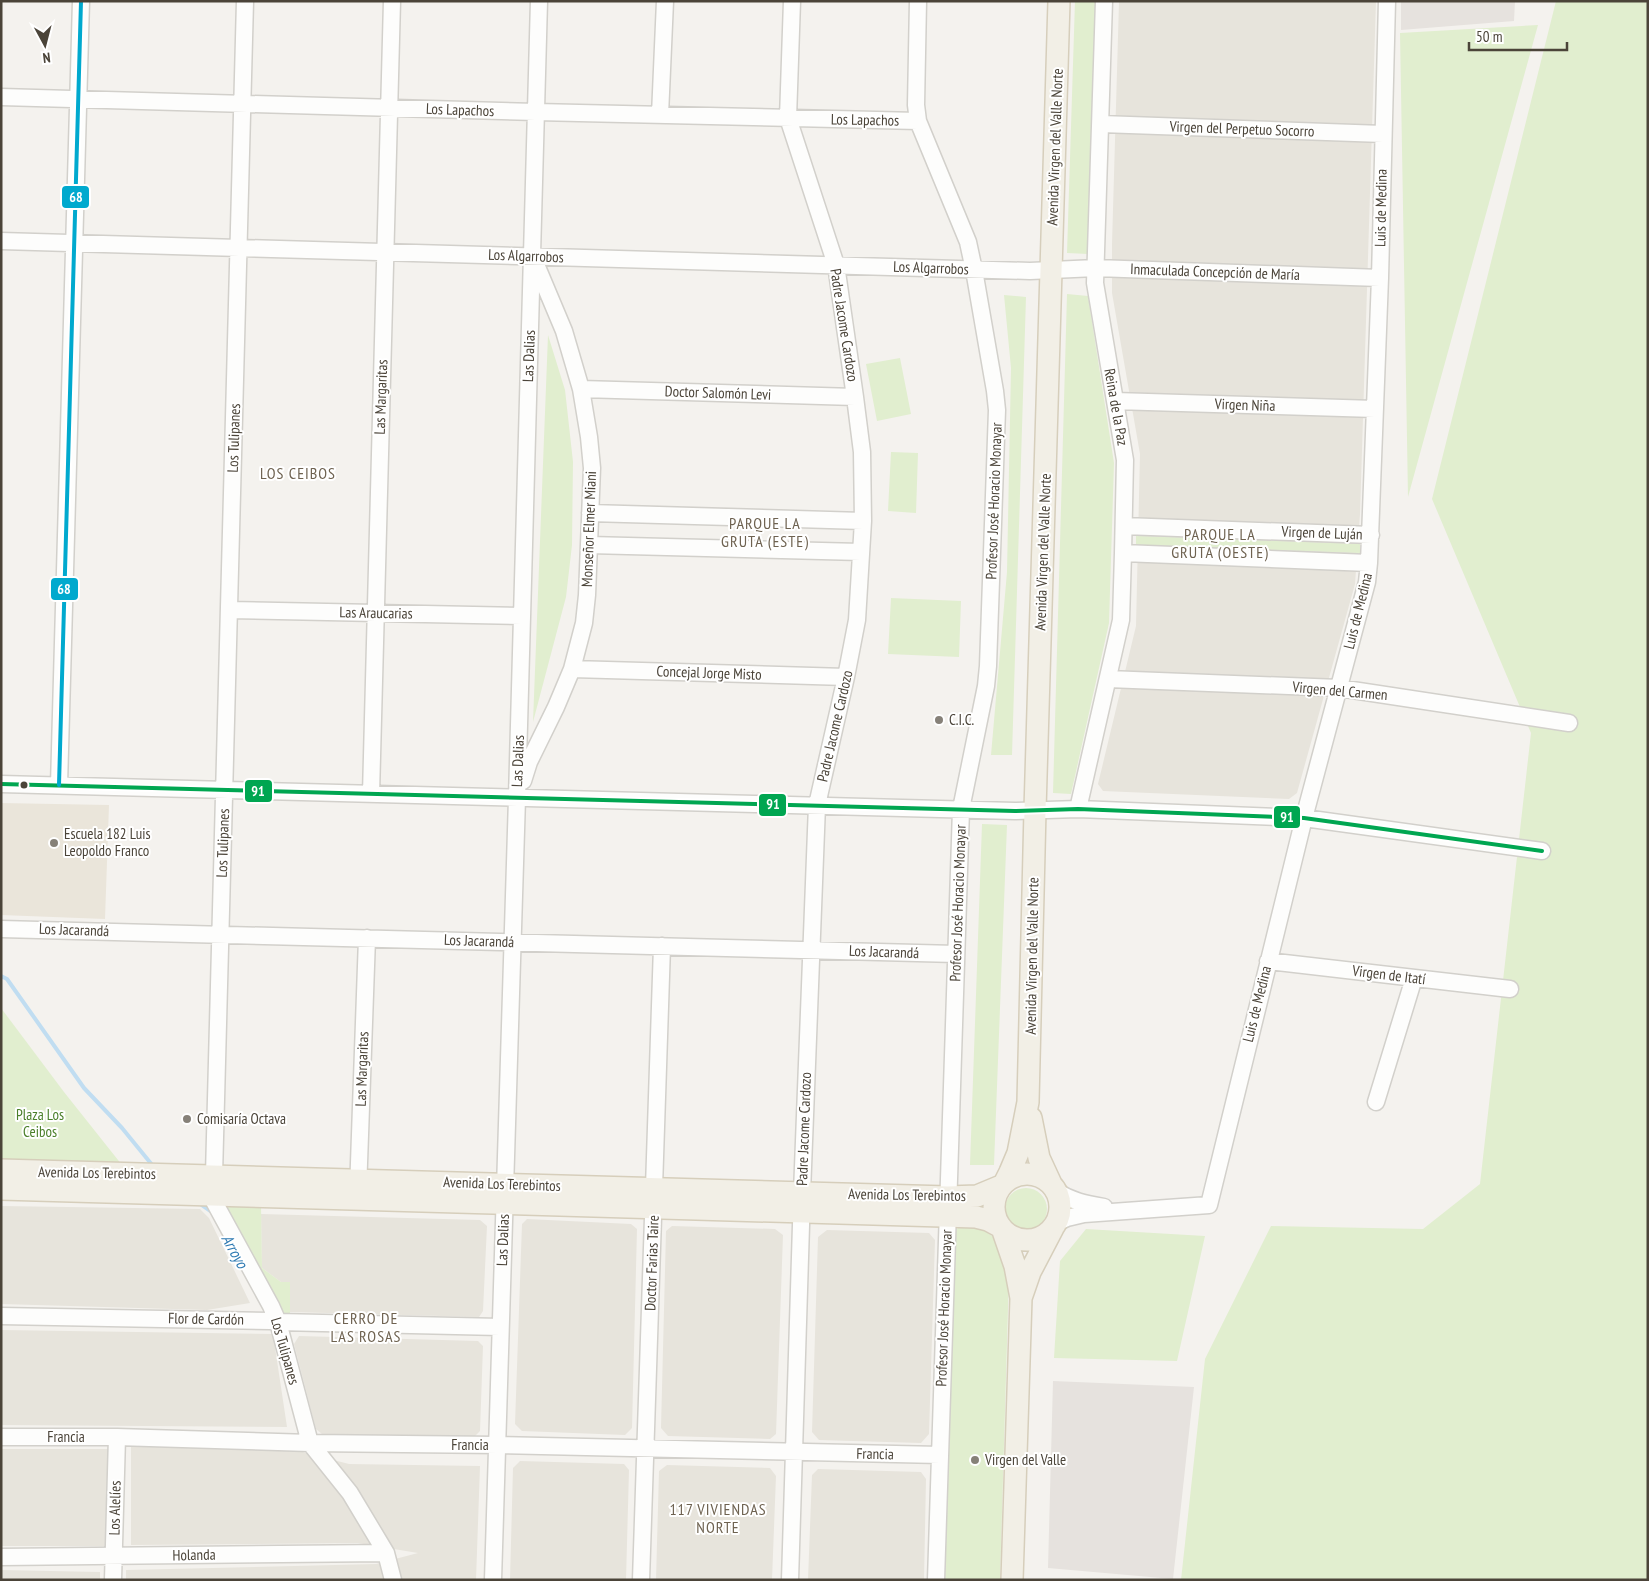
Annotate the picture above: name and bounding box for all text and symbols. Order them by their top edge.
north arrow [20,20,70,70]
scale bar [1469,20,1566,52]
text: 50 m [1476,27,1502,46]
text: N [42,49,51,67]
street label: Avenida Virgen del Valle Norte [1042,68,1067,226]
street label: Los Lapachos [426,99,494,120]
street label: Los Lapachos [831,109,899,130]
street label: Virgen del Perpetuo Socorro [1168,116,1315,141]
street label: Luis de Medina [1370,169,1391,247]
line badge: 68 [61,185,90,209]
text: 68 [69,188,83,206]
street label: Los Algarrobos [488,245,564,266]
street label: Los Algarrobos [893,257,969,278]
street label: Inmaculada Concepción de María [1130,259,1300,284]
street label: Padre Jacome Cardozo [826,267,863,383]
street label: Las Dalias [518,330,539,382]
street label: Las Margaritas [370,359,391,435]
street label: Reina de la Paz [1100,367,1133,447]
street label: Doctor Salomón Levi [664,381,772,404]
street label: Virgen Niña [1213,394,1276,415]
street label: Los Tulipanes [223,403,244,473]
street label: Profesor José Horacio Monayar [981,421,1006,580]
district label: LOS CEIBOS [260,463,336,483]
street label: Monseñor Elmer Miani [577,471,600,587]
street label: Avenida Virgen del Valle Norte [1030,473,1055,631]
district label: PARQUE LA GRUTA (ESTE) [721,513,809,551]
street label: Virgen de Luján [1280,522,1363,543]
district label: PARQUE LA GRUTA (OESTE) [1171,524,1269,562]
street label: Luis de Medina [1339,571,1376,651]
line badge: 68 [50,577,79,601]
text: 68 [57,580,71,598]
street label: Las Araucarias [339,602,413,623]
street label: Concejal Jorge Misto [656,661,762,684]
street label: Padre Jacome Cardozo [812,668,857,784]
street label: Virgen del Carmen [1291,677,1388,704]
place label: C.I.C. [949,710,975,729]
marker: C.I.C. [933,714,945,726]
street label: Las Dalias [507,735,528,787]
line badge: 91 [244,779,273,803]
unlabelled marker [19,780,29,790]
text: 91 [251,782,265,800]
line badge: 91 [758,793,787,817]
text: 91 [766,795,780,813]
line badge: 91 [1273,805,1301,829]
street label: Los Tulipanes [212,808,233,878]
text: 91 [1280,808,1294,826]
street label: Profesor José Horacio Monayar [945,823,970,982]
place label: Escuela 182 Luis Leopoldo Franco [64,824,151,860]
marker: Escuela 182 Luis Leopoldo Franco [48,837,60,849]
street label: Avenida Virgen del Valle Norte [1021,877,1042,1035]
street label: Los Jacarandá [38,919,110,940]
street label: Los Jacarandá [443,930,515,951]
street label: Los Jacarandá [848,941,920,962]
street label: Virgen de Itatí [1350,960,1427,989]
street label: Luis de Medina [1238,964,1275,1044]
street label: Las Margaritas [351,1031,372,1107]
street label: Padre Jacome Cardozo [792,1072,815,1186]
park label: Plaza Los Ceibos [16,1105,64,1141]
place label: Comisaría Octava [197,1109,286,1128]
marker: Comisaría Octava [181,1113,193,1125]
street label: Avenida Los Terebintos [38,1162,156,1183]
street label: Avenida Los Terebintos [443,1172,561,1195]
street label: Avenida Los Terebintos [848,1184,966,1205]
street label: Las Dalias [492,1214,513,1266]
street label: Doctor Farias Taire [640,1215,663,1311]
street label: Profesor José Horacio Monayar [931,1228,956,1387]
water label: Arroyo [218,1230,253,1273]
street label: Flor de Cardón [168,1308,244,1329]
district label: CERRO DE LAS ROSAS [331,1308,401,1346]
street label: Los Tulipanes [267,1315,304,1387]
street label: Francia [47,1427,85,1446]
street label: Francia [451,1435,489,1454]
street label: Francia [856,1444,894,1463]
place label: Virgen del Valle [984,1450,1066,1469]
marker: Virgen del Valle [969,1454,981,1466]
street label: Los Alelíes [105,1480,124,1536]
district label: 117 VIVIENDAS NORTE [669,1499,767,1537]
street label: Holanda [172,1545,216,1564]

